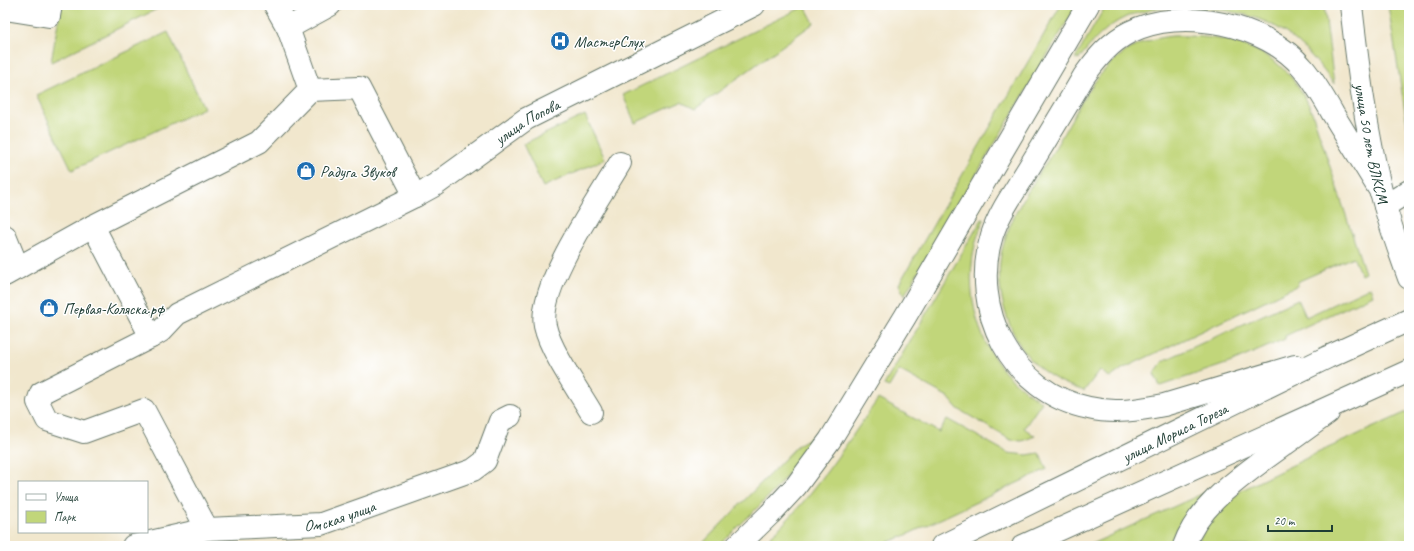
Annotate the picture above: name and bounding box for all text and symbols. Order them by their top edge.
hospital icon: МастерСлух [549,30,571,52]
place label: МастерСлух [574,32,645,52]
street label: улица 50 лет ВЛКСМ [1350,81,1393,207]
street label: улица Попова [490,94,564,150]
shop icon: Радуга Звуков [295,160,317,182]
place label: Радуга Звуков [320,162,398,182]
shop icon: Первая-Коляска.рф [38,297,60,319]
place label: Первая-Коляска.рф [63,299,166,319]
street label: улица Мориса Тореза [1118,398,1232,468]
legend [18,481,148,533]
text: Улица [54,489,79,505]
street label: Омская улица [304,496,379,536]
scale bar [1268,507,1332,533]
text: Парк [54,509,77,525]
text: 20 m [1274,513,1296,529]

